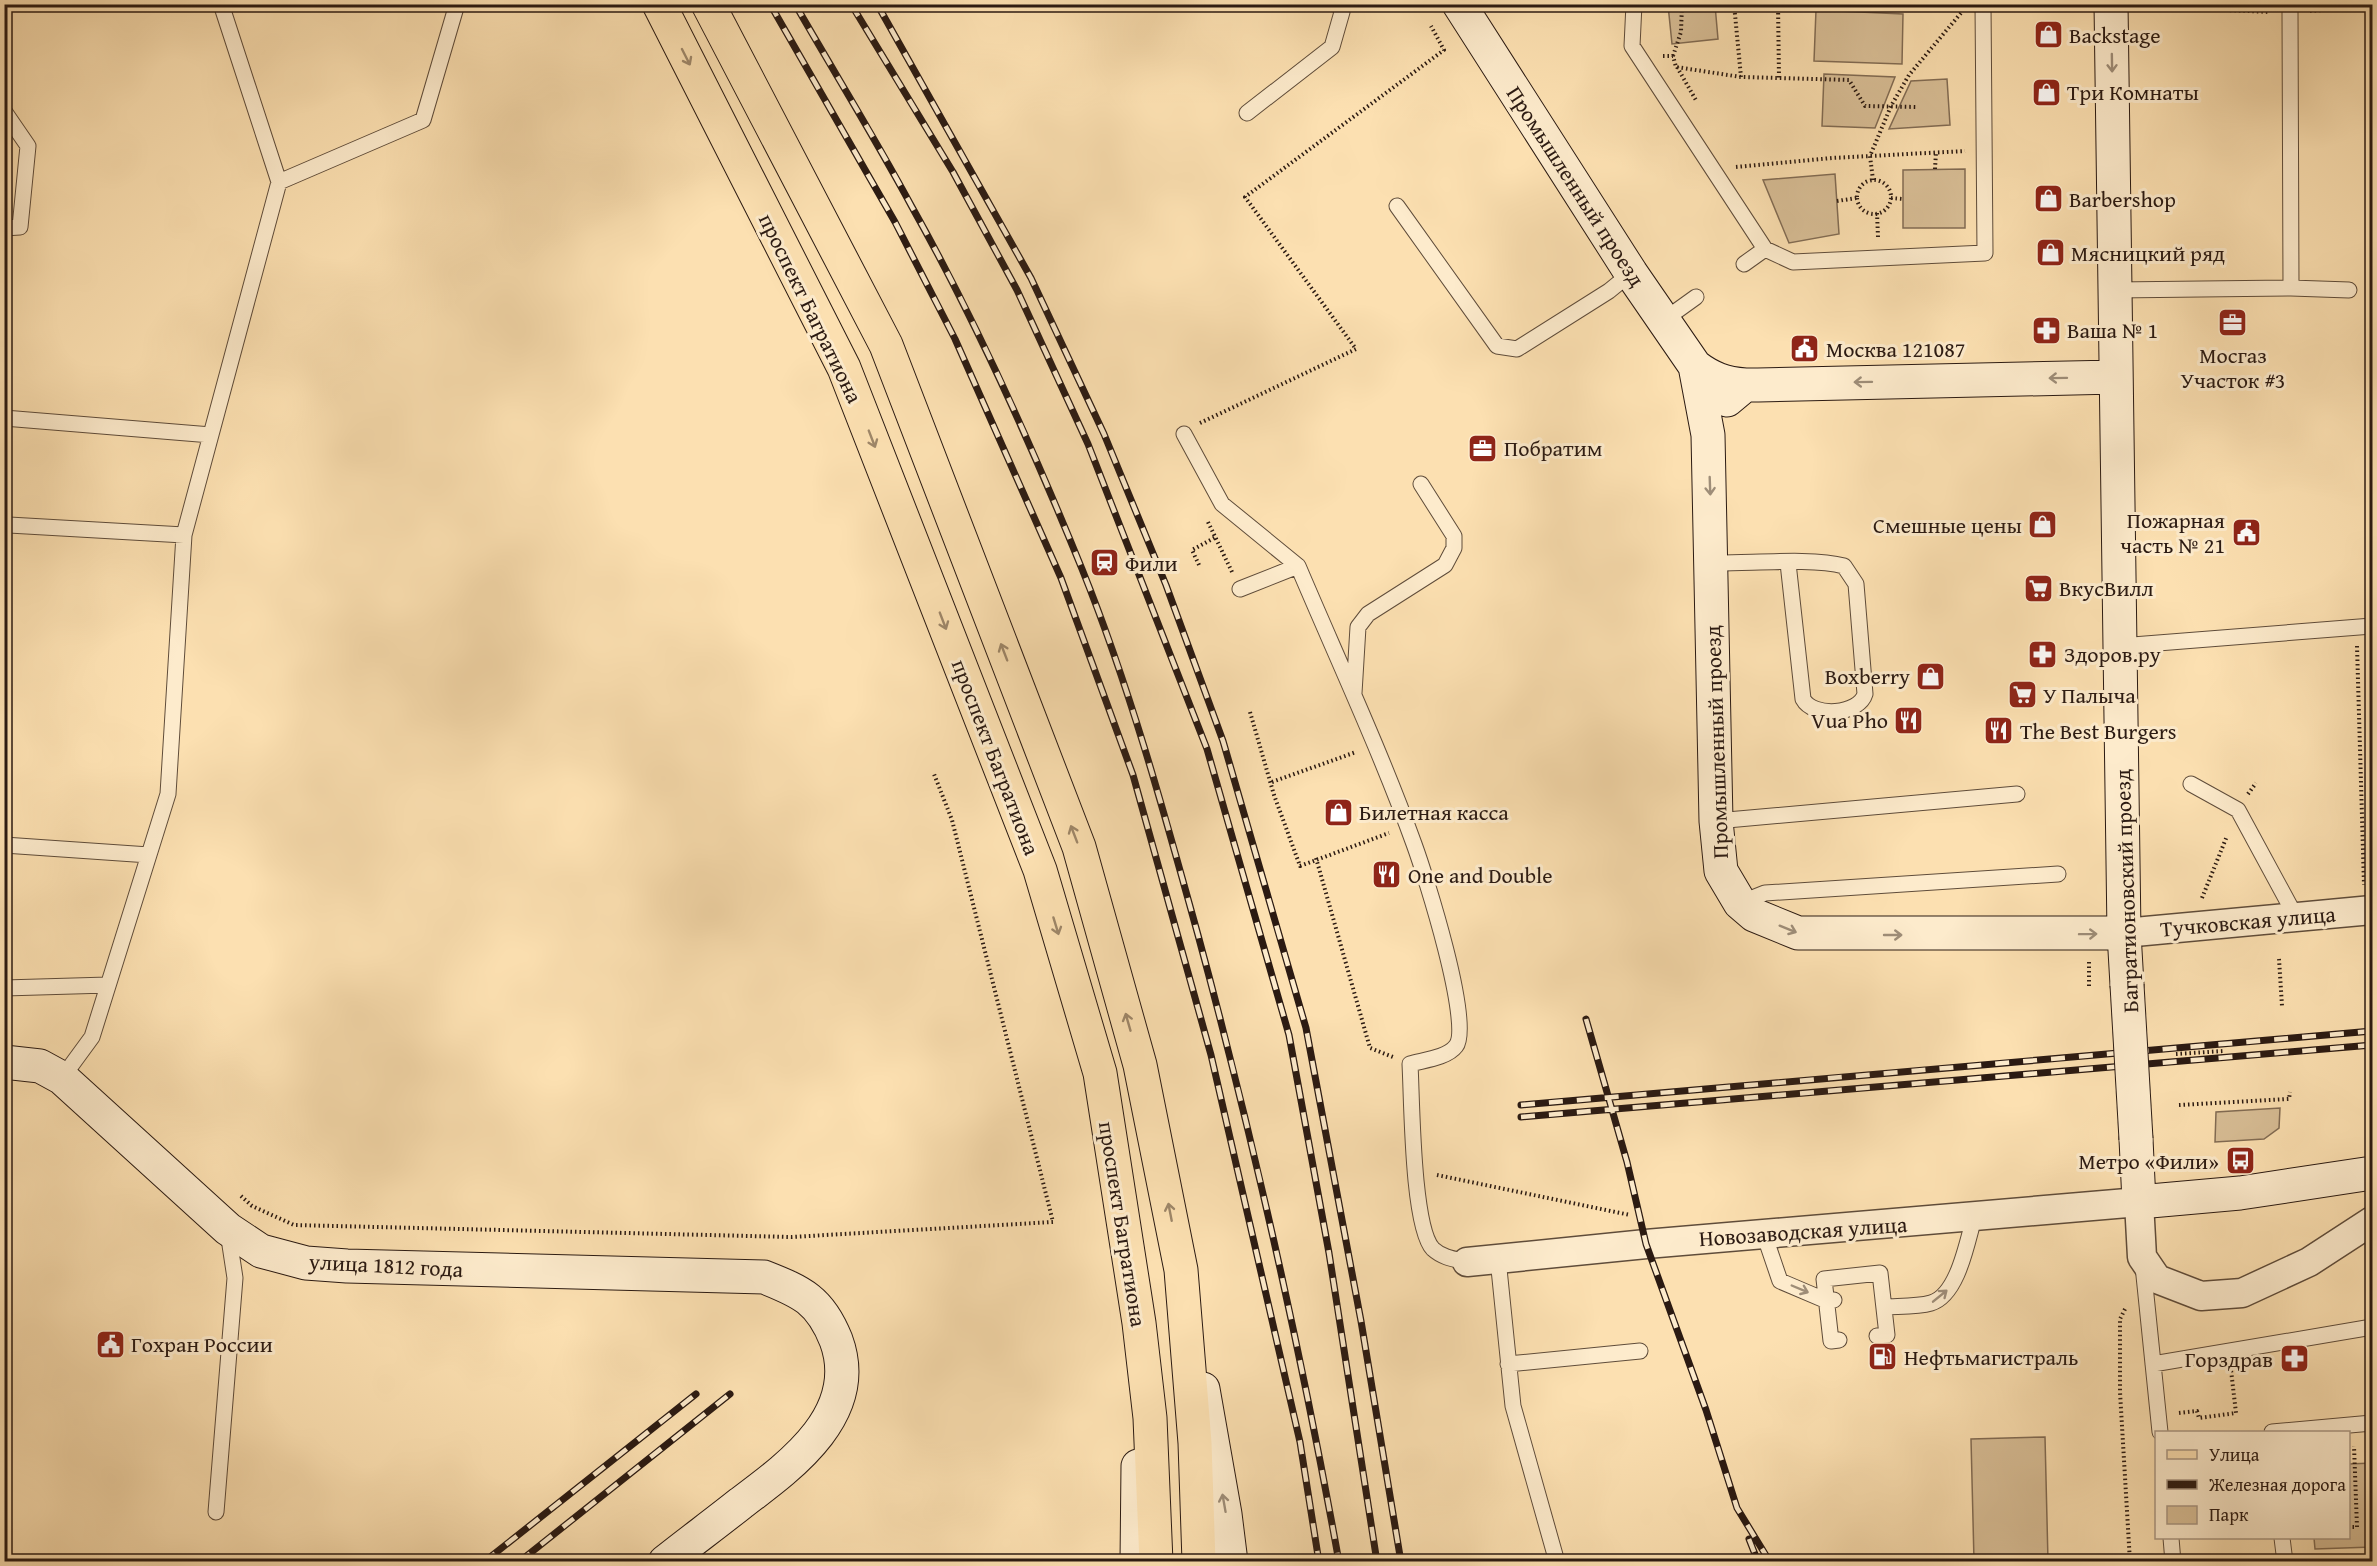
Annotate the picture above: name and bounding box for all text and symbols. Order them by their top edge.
shop icon: Backstage [2032,19,2064,51]
place label: Backstage [2069,19,2161,51]
one-way arrow [681,47,692,65]
one-way arrow [2106,52,2118,72]
shop icon: Три Комнаты [2030,76,2062,108]
place label: Три Комнаты [2067,76,2199,108]
street label: Промышленный проезд [1499,79,1653,293]
shop icon: Barbershop [2032,183,2064,215]
place label: Barbershop [2069,183,2176,215]
street label: проспект Багратиона [751,208,871,409]
shop icon: Мясницкий ряд [2034,237,2066,269]
place label: Мясницкий ряд [2071,237,2225,269]
office icon: Мосгаз Участок #3 [2217,307,2249,339]
pharmacy icon: Ваша № 1 [2030,314,2062,346]
place label: Ваша № 1 [2067,314,2158,346]
public building icon: Москва 121087 [1789,333,1821,365]
place label: Москва 121087 [1826,333,1965,365]
place label: Мосгаз Участок #3 [2181,339,2285,396]
one-way arrow [2048,372,2068,384]
one-way arrow [1853,377,1873,388]
one-way arrow [867,430,878,448]
office icon: Побратим [1467,432,1499,464]
place label: Побратим [1504,432,1603,464]
one-way arrow [1704,476,1715,496]
place label: Пожарная часть № 21 [2120,504,2225,561]
place label: Смешные цены [1873,509,2022,541]
shop icon: Смешные цены [2027,509,2059,541]
public building icon: Пожарная часть № 21 [2230,517,2262,549]
station icon: Фили [1088,547,1120,579]
place label: Фили [1125,547,1178,579]
supermarket icon: ВкусВилл [2022,572,2054,604]
place label: ВкусВилл [2059,572,2154,604]
one-way arrow [938,611,949,630]
street label: Промышленный проезд [1696,625,1736,859]
pharmacy icon: Здоров.ру [2027,638,2059,670]
place label: Здоров.ру [2064,638,2161,670]
one-way arrow [998,644,1009,662]
street label: проспект Багратиона [944,654,1048,860]
place label: Boxberry [1825,660,1910,692]
shop icon: Boxberry [1915,660,1947,692]
supermarket icon: У Палыча [2006,679,2038,711]
place label: У Палыча [2043,679,2136,711]
place label: Vua Pho [1811,704,1888,736]
restaurant icon: Vua Pho [1893,704,1925,736]
restaurant icon: The Best Burgers [1983,715,2015,747]
place label: The Best Burgers [2020,715,2177,747]
street label: Багратионовский проезд [2106,769,2146,1013]
shop icon: Билетная касса [1322,796,1354,828]
place label: Билетная касса [1359,796,1509,828]
one-way arrow [1068,826,1079,844]
restaurant icon: One and Double [1371,859,1403,891]
place label: One and Double [1408,859,1553,891]
street label: Тучковская улица [2159,897,2338,945]
one-way arrow [1051,916,1062,935]
one-way arrow [1778,924,1797,935]
one-way arrow [2078,928,2098,940]
one-way arrow [1883,929,1903,941]
one-way arrow [1122,1013,1133,1032]
street label: проспект Багратиона [1091,1119,1155,1330]
place label: Метро «Фили» [2078,1145,2219,1177]
bus stop icon: Метро «Фили» [2224,1145,2256,1177]
one-way arrow [1164,1203,1175,1223]
street label: Новозаводская улица [1698,1208,1909,1254]
street label: улица 1812 года [307,1245,464,1285]
one-way arrow [1790,1284,1808,1295]
one-way arrow [1932,1290,1948,1303]
public building icon: Гохран России [94,1328,126,1360]
place label: Гохран России [131,1328,273,1360]
fuel station icon: Нефтьмагистраль [1867,1341,1899,1373]
place label: Нефтьмагистраль [1904,1341,2079,1373]
place label: Горздрав [2185,1343,2273,1375]
pharmacy icon: Горздрав [2278,1343,2310,1375]
legend [2155,1431,2350,1539]
text: Улица [2209,1441,2260,1468]
text: Железная дорога [2208,1471,2346,1498]
one-way arrow [1218,1494,1229,1514]
text: Парк [2209,1501,2249,1528]

